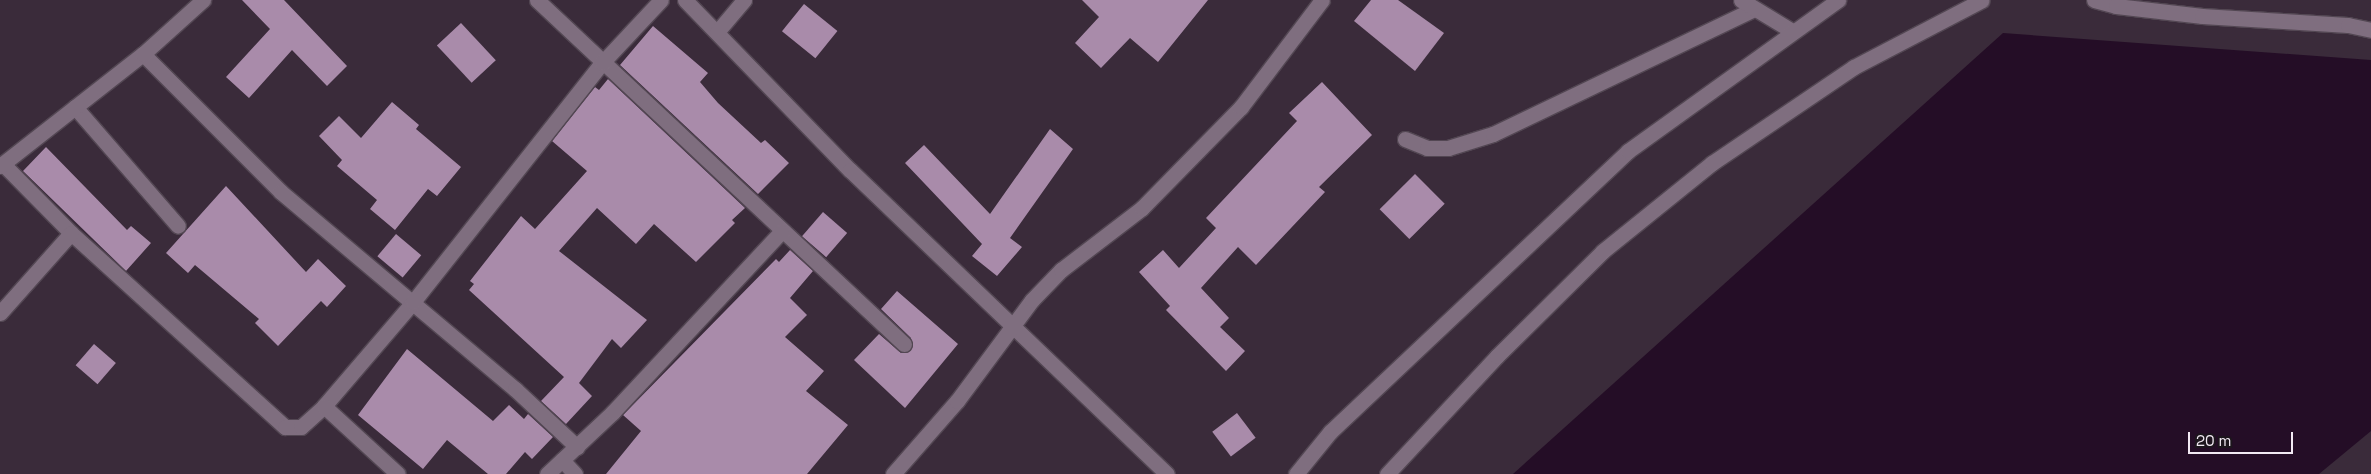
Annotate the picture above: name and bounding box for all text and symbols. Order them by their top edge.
scale bar [2191,422,2296,454]
text: 20 m [2196,431,2231,450]

